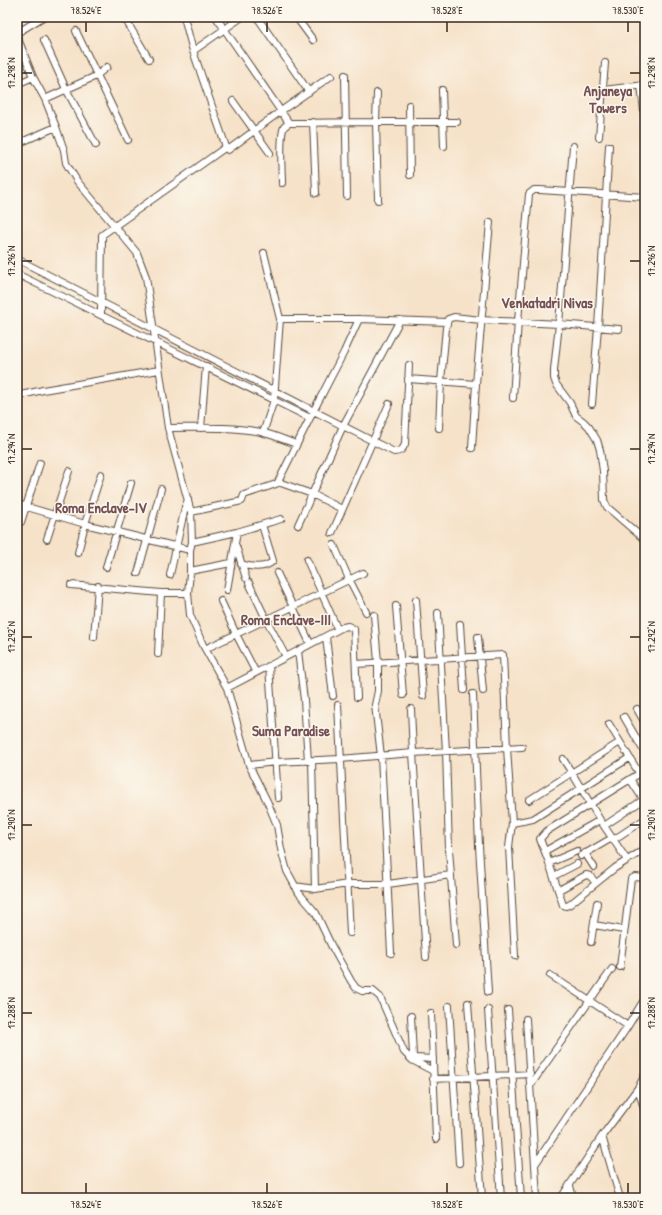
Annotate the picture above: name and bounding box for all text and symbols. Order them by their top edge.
text: 78.524°E [71,4,102,17]
text: 78.526°E [251,4,283,17]
text: 78.528°E [431,4,463,17]
text: 78.530°E [612,4,644,17]
text: 17.298°N [5,57,18,89]
text: 17.298°N [645,57,658,89]
district label: Anjaneya Towers [584,80,632,118]
text: 17.296°N [5,246,18,276]
text: 17.296°N [645,246,658,276]
district label: Venkatadri Nivas [501,292,593,313]
text: 17.294°N [5,434,18,464]
text: 17.294°N [645,434,658,464]
district label: Roma Enclave-IV [55,497,147,518]
district label: Roma Enclave-III [241,609,331,630]
text: 17.292°N [5,621,18,653]
text: 17.292°N [645,621,658,653]
district label: Suma Paradise [252,720,330,741]
text: 17.290°N [5,809,18,841]
text: 17.290°N [645,809,658,841]
text: 17.288°N [5,997,18,1029]
text: 17.288°N [645,997,658,1029]
text: 78.524°E [71,1198,102,1211]
text: 78.526°E [251,1198,283,1211]
text: 78.528°E [431,1198,463,1211]
text: 78.530°E [612,1198,644,1211]

